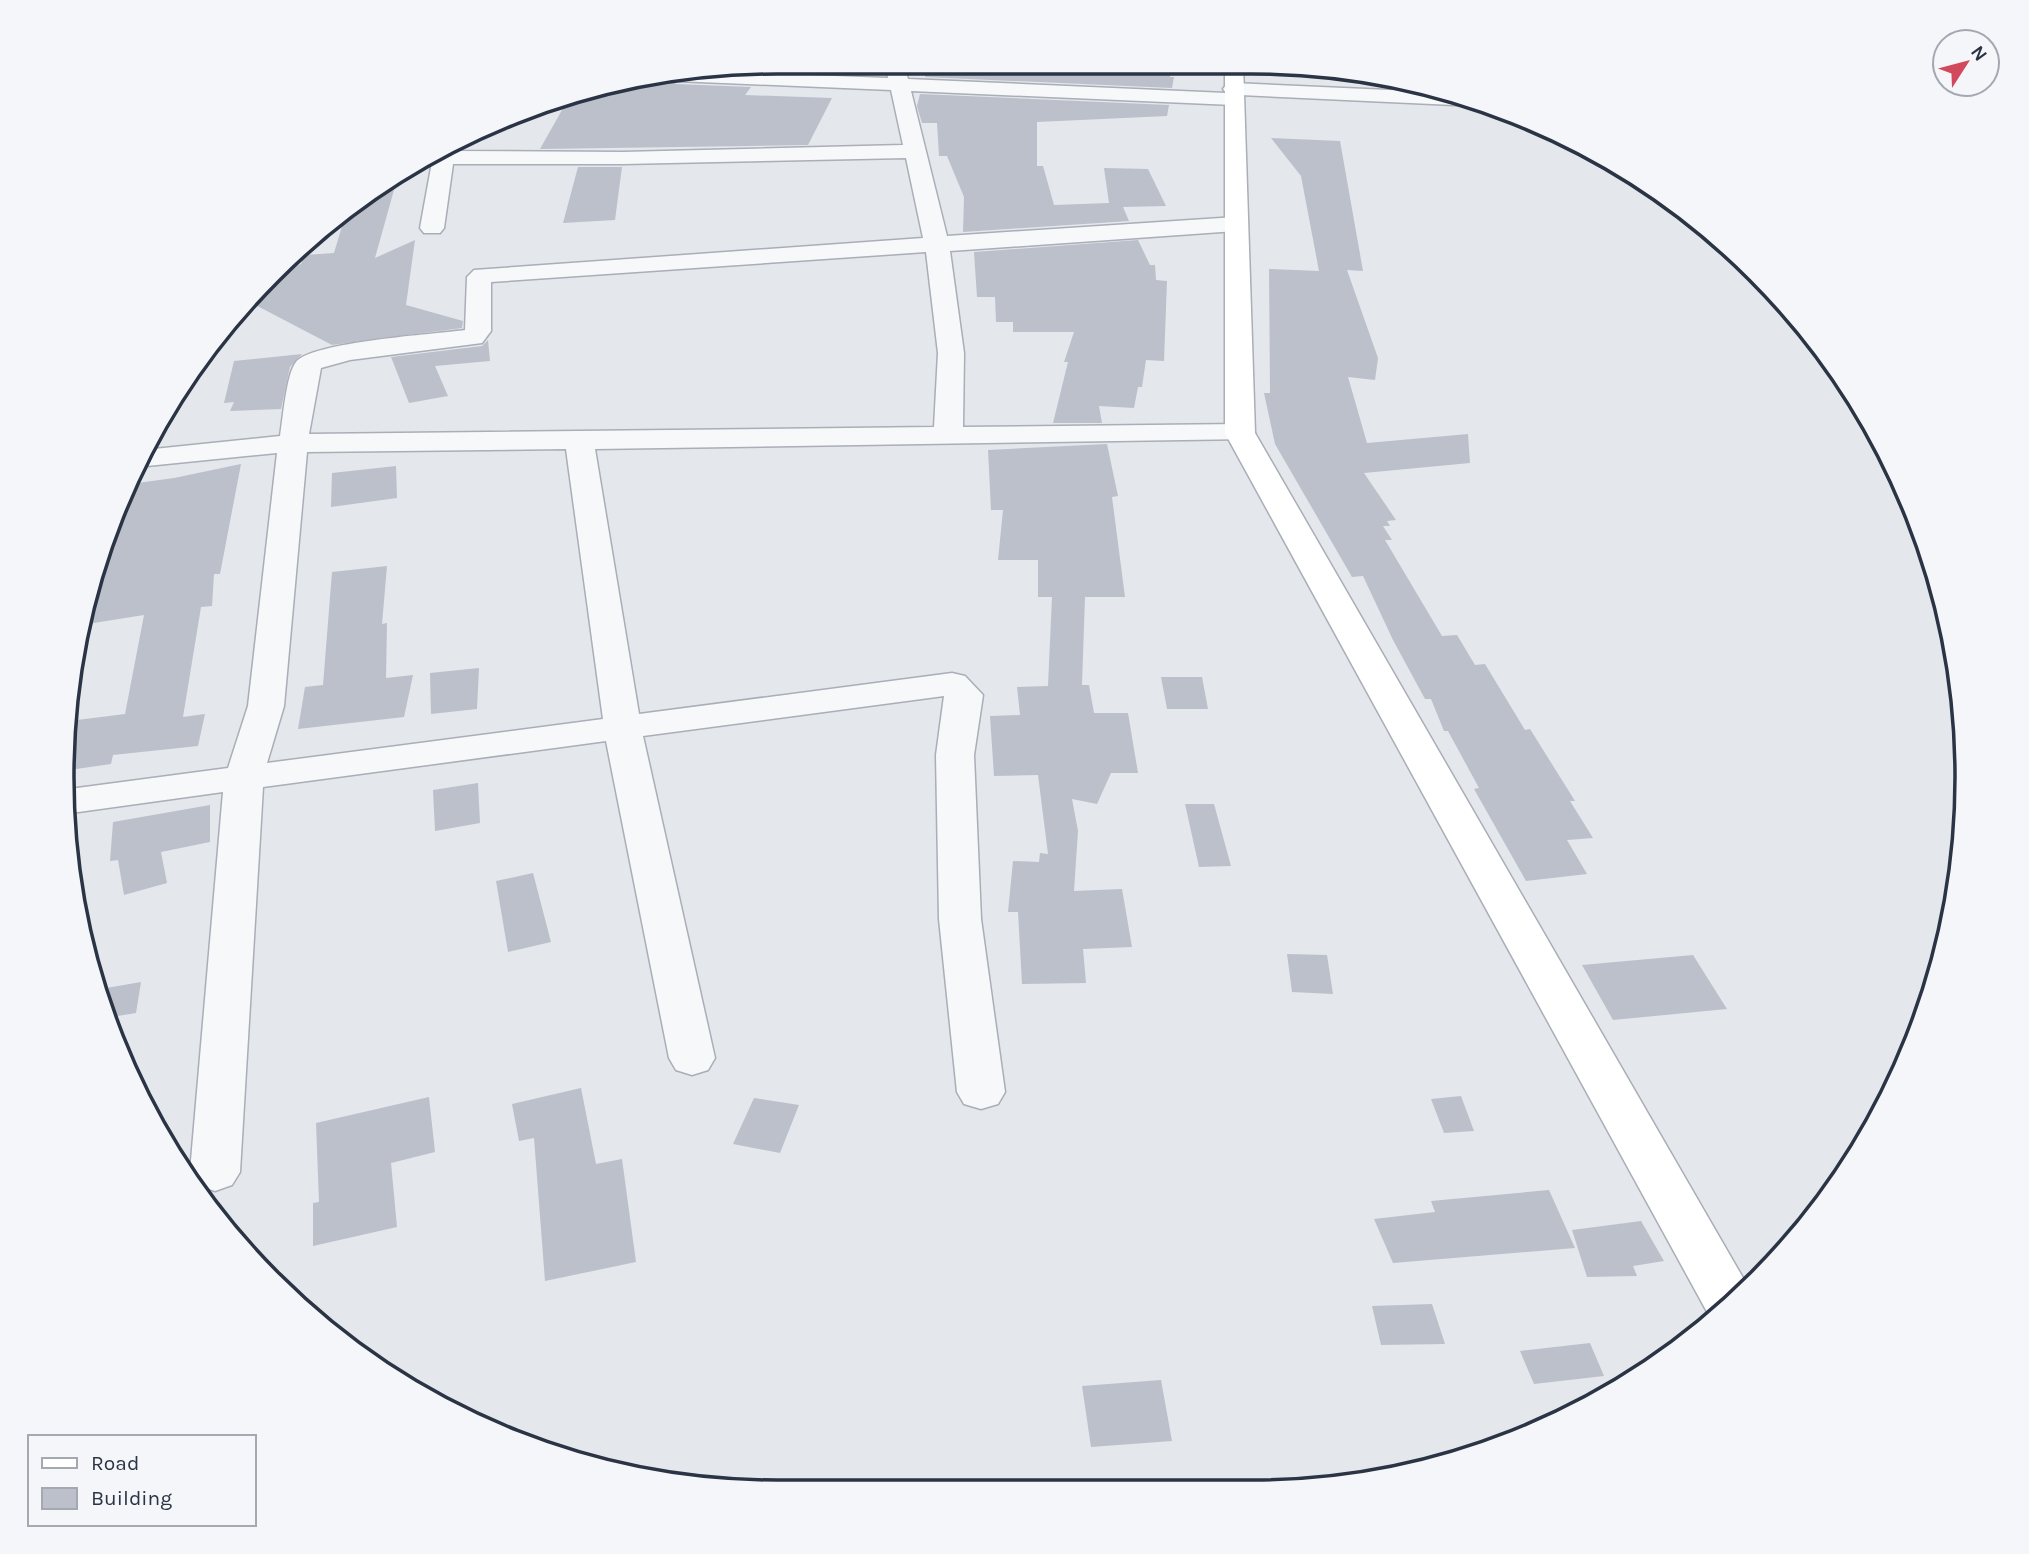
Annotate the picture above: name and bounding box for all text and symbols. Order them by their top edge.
north arrow [1931,28,2001,98]
text: N [1966,42,1992,66]
legend [28,1435,256,1526]
text: Road [91,1451,139,1475]
text: Building [91,1486,172,1510]

